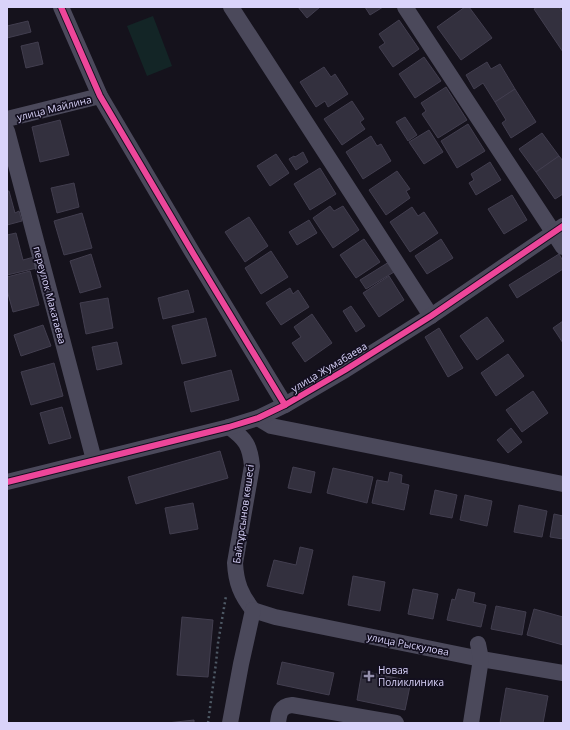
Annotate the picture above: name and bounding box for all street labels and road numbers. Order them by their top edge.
street label: улица Майлина [15,92,93,124]
street label: переулок Макатаева [30,245,70,345]
street label: улица Жумабаева [288,339,370,395]
street label: Байтұрсынов көшесі [229,464,257,564]
street label: улица Рыскулова [366,629,450,659]

